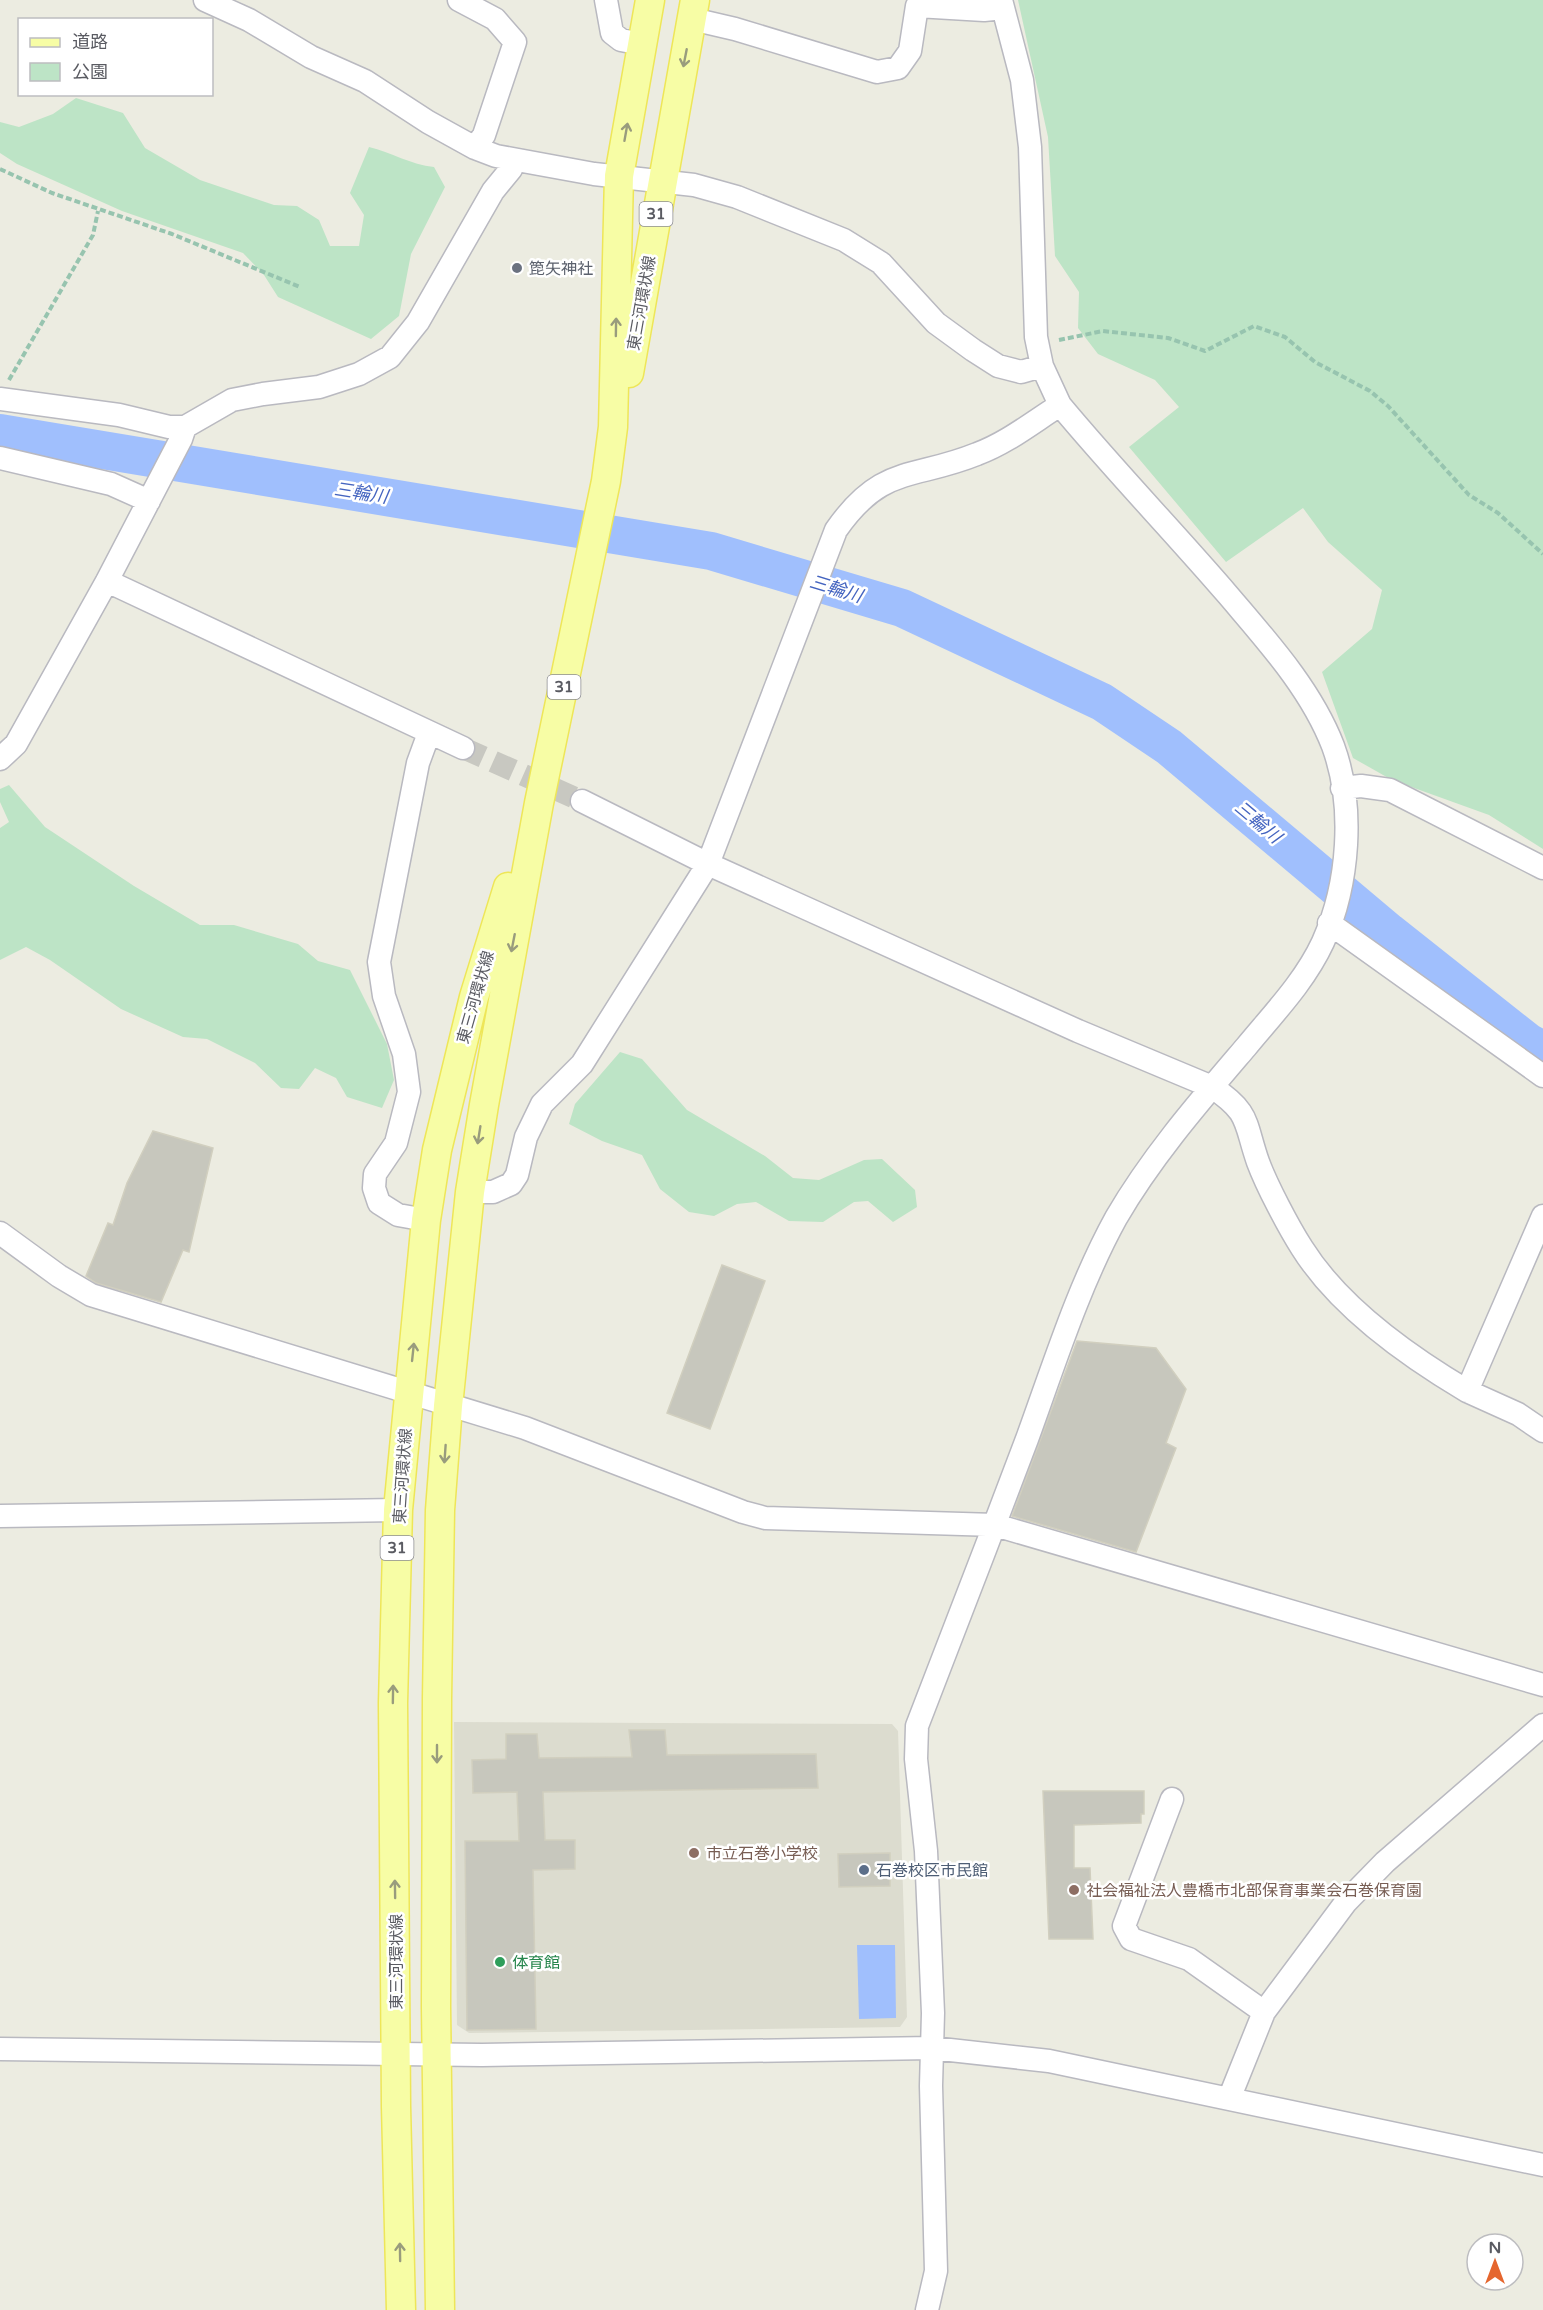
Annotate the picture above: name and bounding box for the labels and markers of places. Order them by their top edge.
place label: 箆矢神社 [529,259,593,279]
marker: 箆矢神社 [510,261,524,275]
place label: 市立石巻小学校 [706,1844,818,1864]
marker: 市立石巻小学校 [687,1846,701,1860]
place label: 石巻校区市民館 [876,1861,988,1881]
marker: 石巻校区市民館 [857,1863,871,1877]
place label: 社会福祉法人豊橋市北部保育事業会石巻保育園 [1086,1881,1422,1901]
marker: 社会福祉法人豊橋市北部保育事業会石巻保育園 [1067,1883,1081,1897]
place label: 体育館 [512,1953,560,1973]
marker: 体育館 [493,1955,507,1969]

